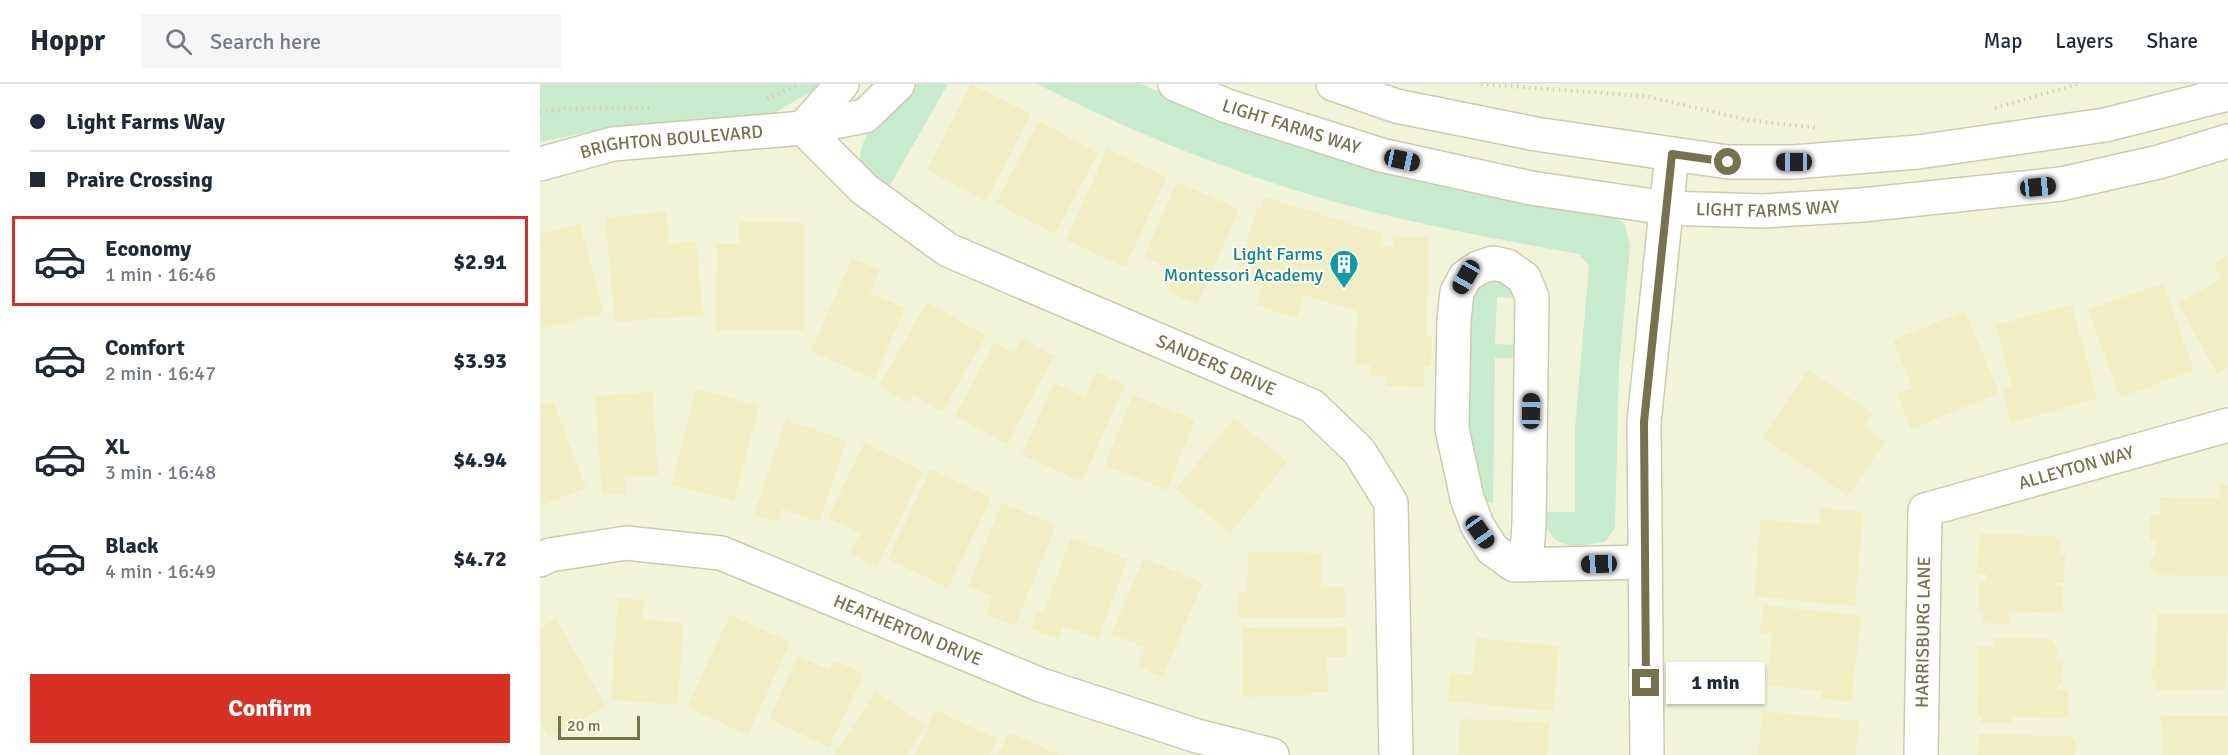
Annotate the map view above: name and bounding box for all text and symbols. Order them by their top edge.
search box [141,14,561,68]
text: Hoppr [30,24,105,58]
icon: search [162,25,195,58]
text: Search here [210,28,321,55]
text: Map [1984,28,2022,54]
text: Layers [2055,28,2113,54]
text: Share [2146,28,2198,54]
street label: LIGHT FARMS WAY [1220,94,1363,159]
text: Light Farms Way [66,108,225,135]
street label: BRIGHTON BOULEVARD [578,120,764,164]
car [1383,147,1421,173]
route start [1714,148,1741,175]
car [1776,153,1812,171]
text: Praire Crossing [66,166,213,193]
car [2019,176,2057,198]
street label: LIGHT FARMS WAY [1696,195,1840,222]
icon: car [33,234,87,288]
text: Economy [105,235,191,262]
place label: Light Farms Montessori Academy [1164,243,1324,286]
text: $2.91 [453,248,507,275]
building icon: Light Farms Montessori Academy [1328,248,1360,290]
car [1449,257,1483,297]
text: 1 min · 16:46 [105,262,216,287]
street label: SANDERS DRIVE [1153,330,1280,400]
icon: car [33,333,87,387]
text: Comfort [105,334,185,361]
text: $3.93 [453,347,507,374]
text: 2 min · 16:47 [105,361,216,386]
car [1522,393,1540,429]
icon: car [33,432,87,486]
text: XL [105,433,130,460]
street label: ALLEYTON WAY [2016,441,2136,494]
text: $4.94 [453,446,507,473]
text: 3 min · 16:48 [105,460,216,485]
car [1462,512,1498,552]
icon: car [33,531,87,585]
text: Black [105,532,159,559]
text: $4.72 [453,545,507,572]
car [1581,554,1617,574]
street label: HARRISBURG LANE [1911,556,1935,708]
text: 4 min · 16:49 [105,559,216,584]
street label: HEATHERTON DRIVE [830,590,986,671]
callout: 1 min [1667,662,1766,704]
route end [1632,669,1659,696]
text: 1 min [1691,670,1740,695]
button: Confirm [30,674,510,743]
scale bar [558,713,640,740]
text: 20 m [567,716,601,736]

